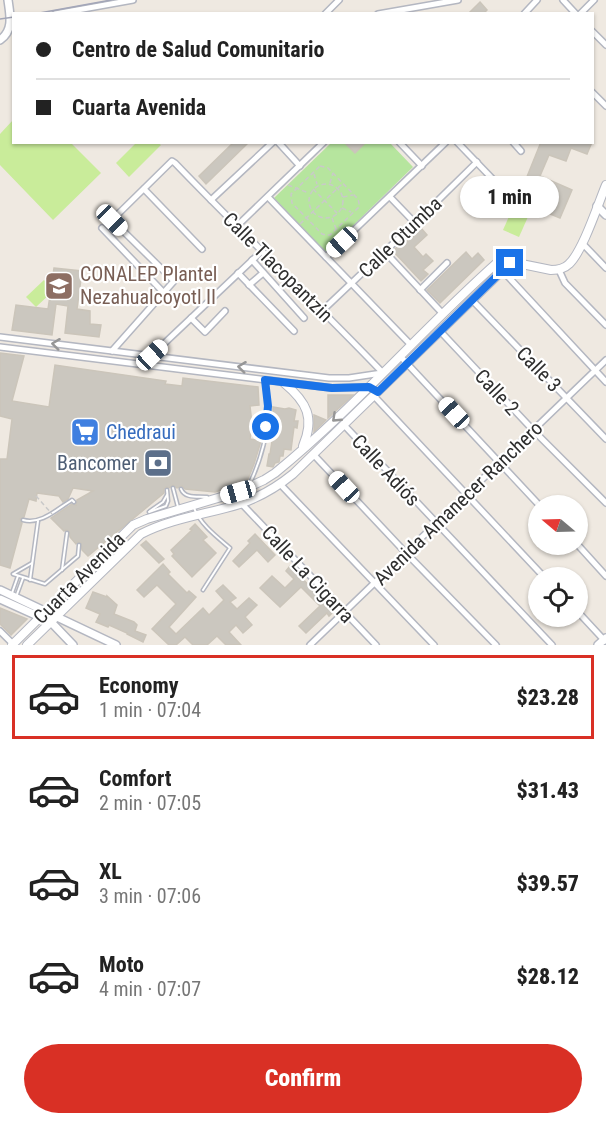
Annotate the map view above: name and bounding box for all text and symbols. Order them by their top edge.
text: Centro de Salud Comunitario [72,37,325,62]
text: Cuarta Avenida [72,95,206,120]
callout: 1 min [460,176,560,218]
text: 1 min [487,185,532,209]
street label: Calle Otumba [353,191,447,283]
car [93,201,131,239]
street label: Calle Tlacopantzin [218,207,338,327]
car [323,223,361,261]
route end [496,249,523,276]
place label: CONALEP Plantel Nezahualcoyotl II [80,262,217,309]
school or university icon: CONALEP Plantel Nezahualcoyotl II [43,270,75,302]
car [133,336,171,374]
one-way arrow [51,338,60,350]
street label: Calle 3 [512,341,566,397]
one-way arrow [237,361,246,373]
street label: Calle 2 [470,364,524,420]
car [435,394,473,432]
one-way arrow [332,411,343,422]
route start [252,413,279,440]
supermarket icon: Chedraui [69,416,101,448]
street label: Avenida Amanecer Ranchero [368,416,548,590]
place label: Chedraui [106,420,176,444]
street label: Calle Adiós [347,429,425,511]
bank icon: Bancomer [142,447,174,479]
place label: Bancomer [57,451,137,475]
car [325,468,363,506]
car [218,478,258,506]
north arrow [528,495,588,555]
map controls [528,495,588,627]
street label: Calle La Cigarra [257,520,359,628]
street label: Cuarta Avenida [28,527,130,629]
button: locate [528,567,588,627]
icon: car [27,670,81,724]
text: Economy [99,673,179,698]
text: $23.28 [517,685,579,710]
text: 1 min · 07:04 [99,698,201,722]
icon: car [27,763,81,817]
text: Comfort [99,766,172,791]
text: $31.43 [517,778,579,803]
text: 2 min · 07:05 [99,791,201,815]
icon: car [27,856,81,910]
text: XL [99,859,122,884]
text: $39.57 [517,871,579,896]
text: 3 min · 07:06 [99,884,201,908]
icon: car [27,949,81,1003]
text: Moto [99,952,144,977]
text: $28.12 [517,964,579,989]
text: 4 min · 07:07 [99,977,201,1001]
button: Confirm [24,1044,582,1113]

